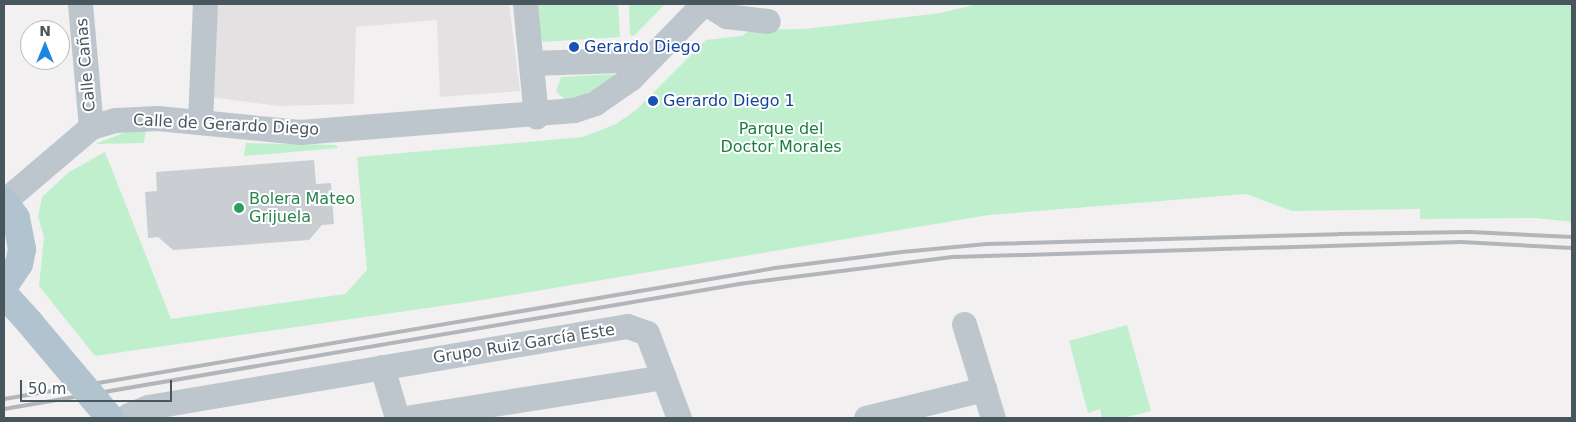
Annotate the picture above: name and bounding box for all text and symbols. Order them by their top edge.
street label: Calle Cañas [72,17,100,113]
north arrow [20,20,70,70]
text: N [39,23,51,39]
place label: Gerardo Diego [584,37,701,57]
marker: Gerardo Diego [568,41,580,53]
place label: Gerardo Diego 1 [663,91,795,111]
marker: Gerardo Diego 1 [647,95,659,107]
street label: Calle de Gerardo Diego [132,111,320,139]
park label: Parque del Doctor Morales [720,119,842,157]
place label: Bolera Mateo Grijuela [249,189,355,227]
marker: Bolera Mateo Grijuela [233,202,245,214]
street label: Grupo Ruiz García Este [432,320,616,368]
scale bar [22,370,175,402]
text: 50 m [28,380,66,398]

